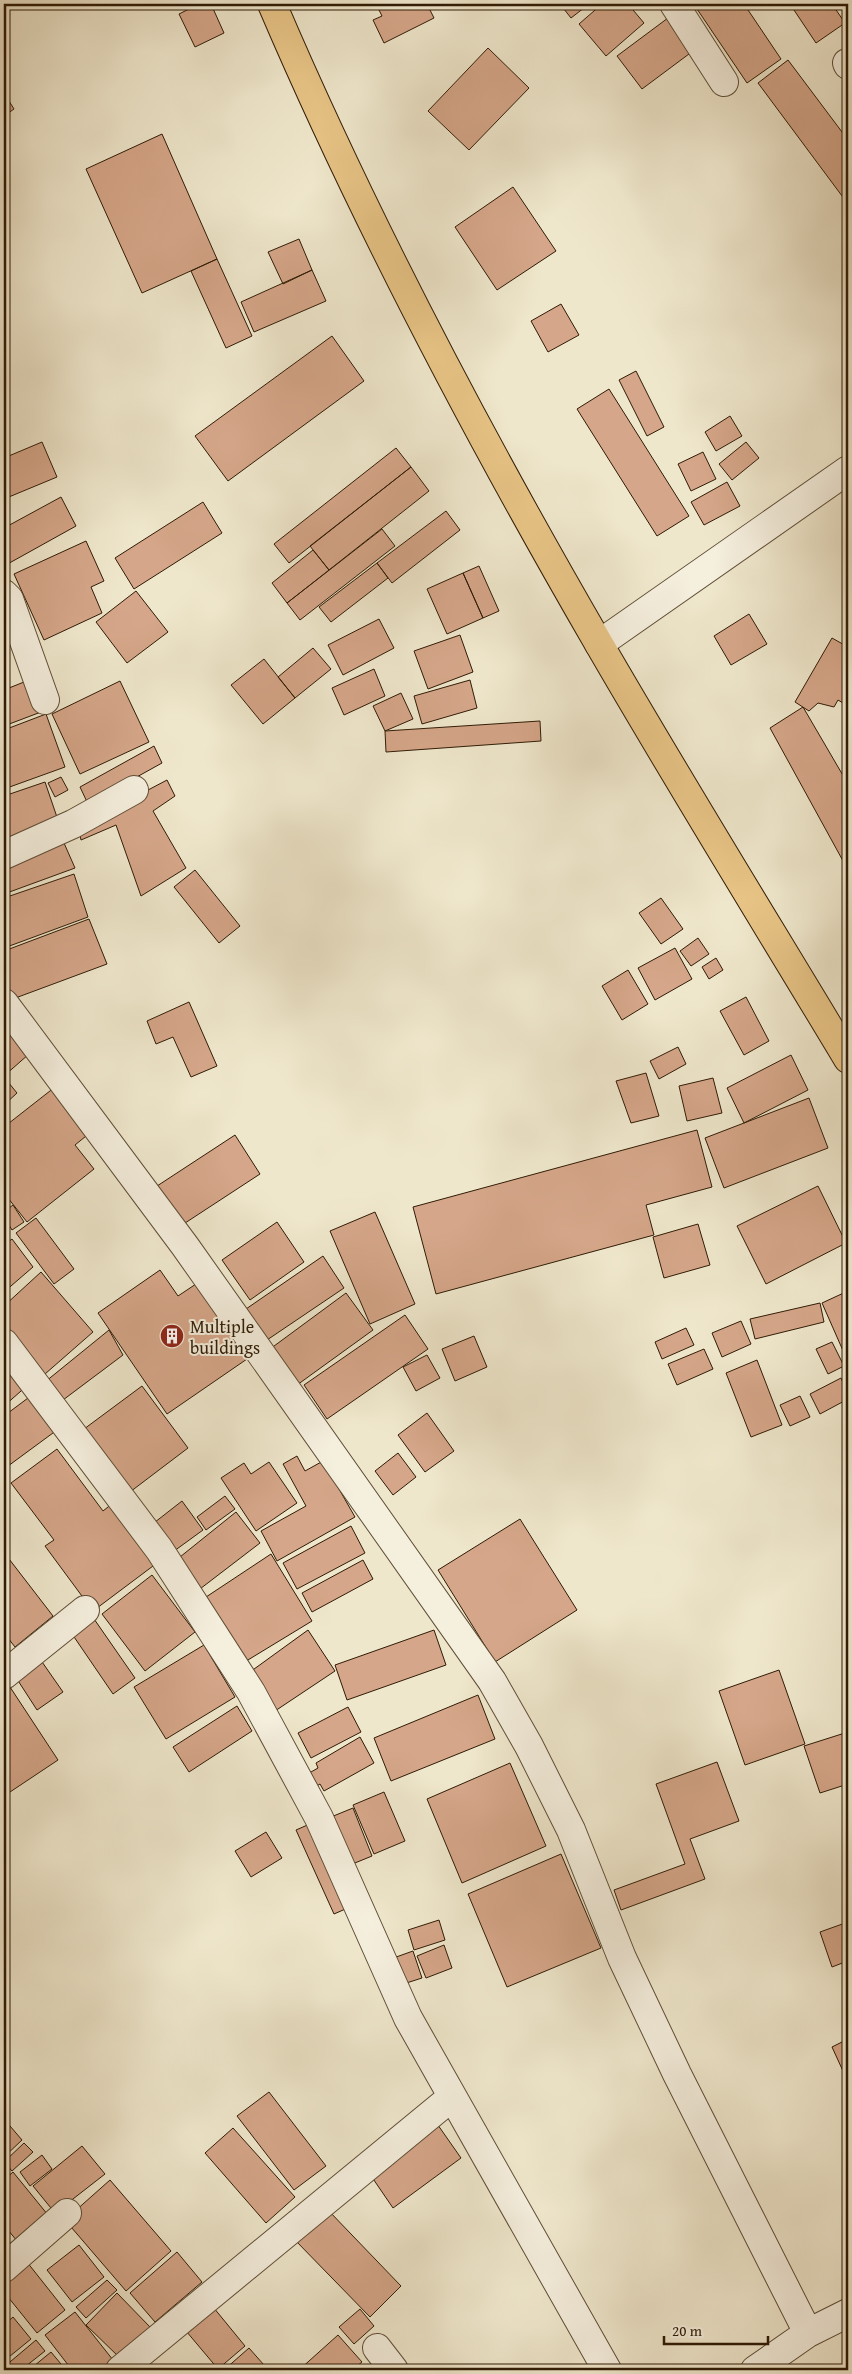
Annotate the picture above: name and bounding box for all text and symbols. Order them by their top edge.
place label: Multiple buildings [190,1313,260,1361]
building icon: Multiple buildings [159,1323,185,1349]
scale bar [664,2314,768,2346]
text: 20 m [672,2320,703,2341]

